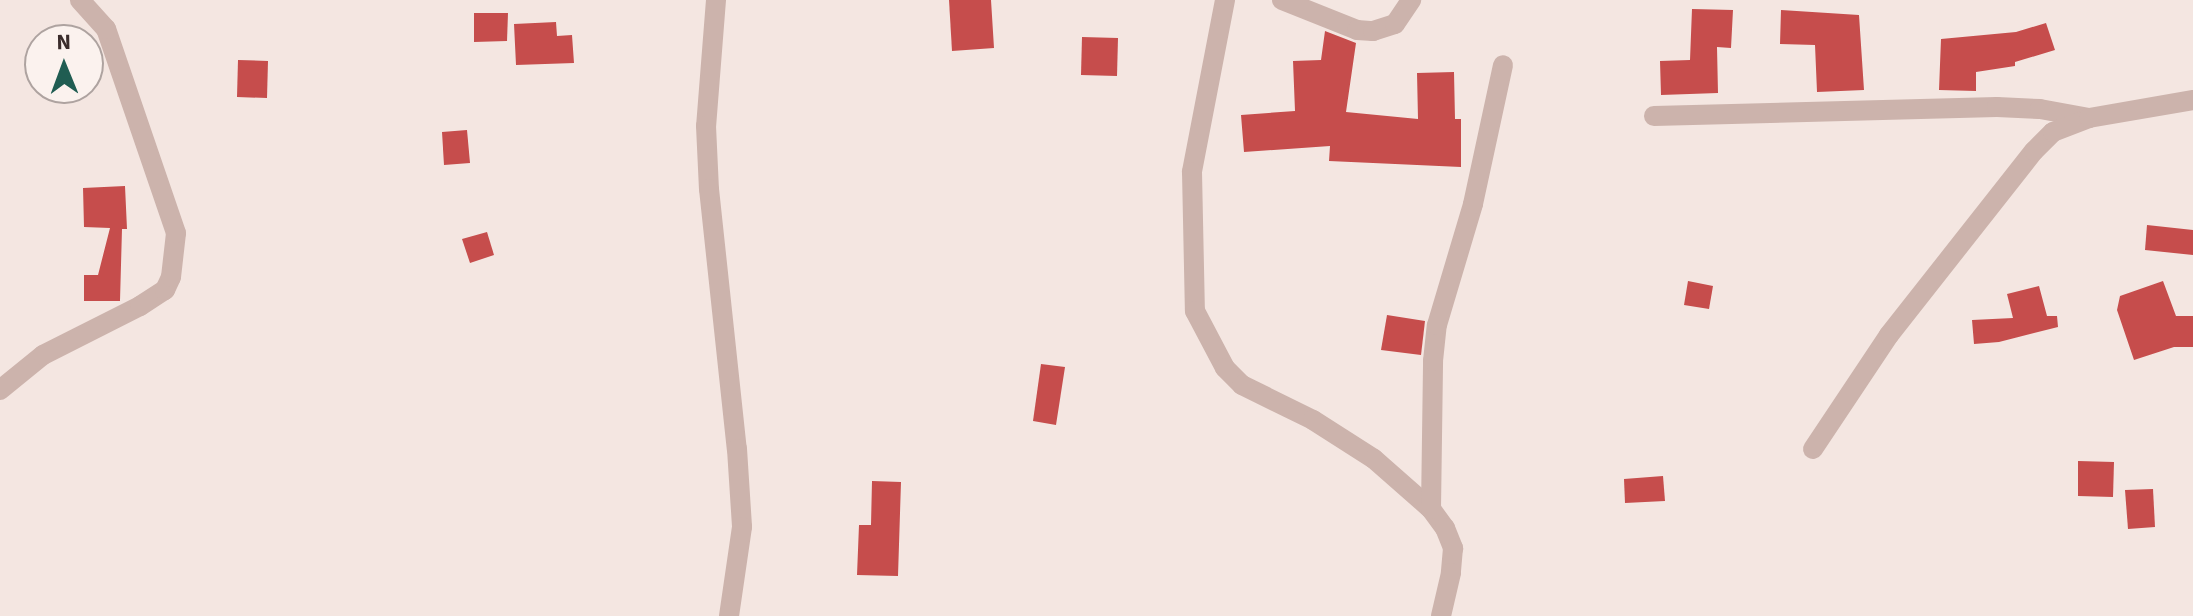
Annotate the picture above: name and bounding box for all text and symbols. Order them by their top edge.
north arrow [24,24,104,104]
text: N [56,26,71,58]

